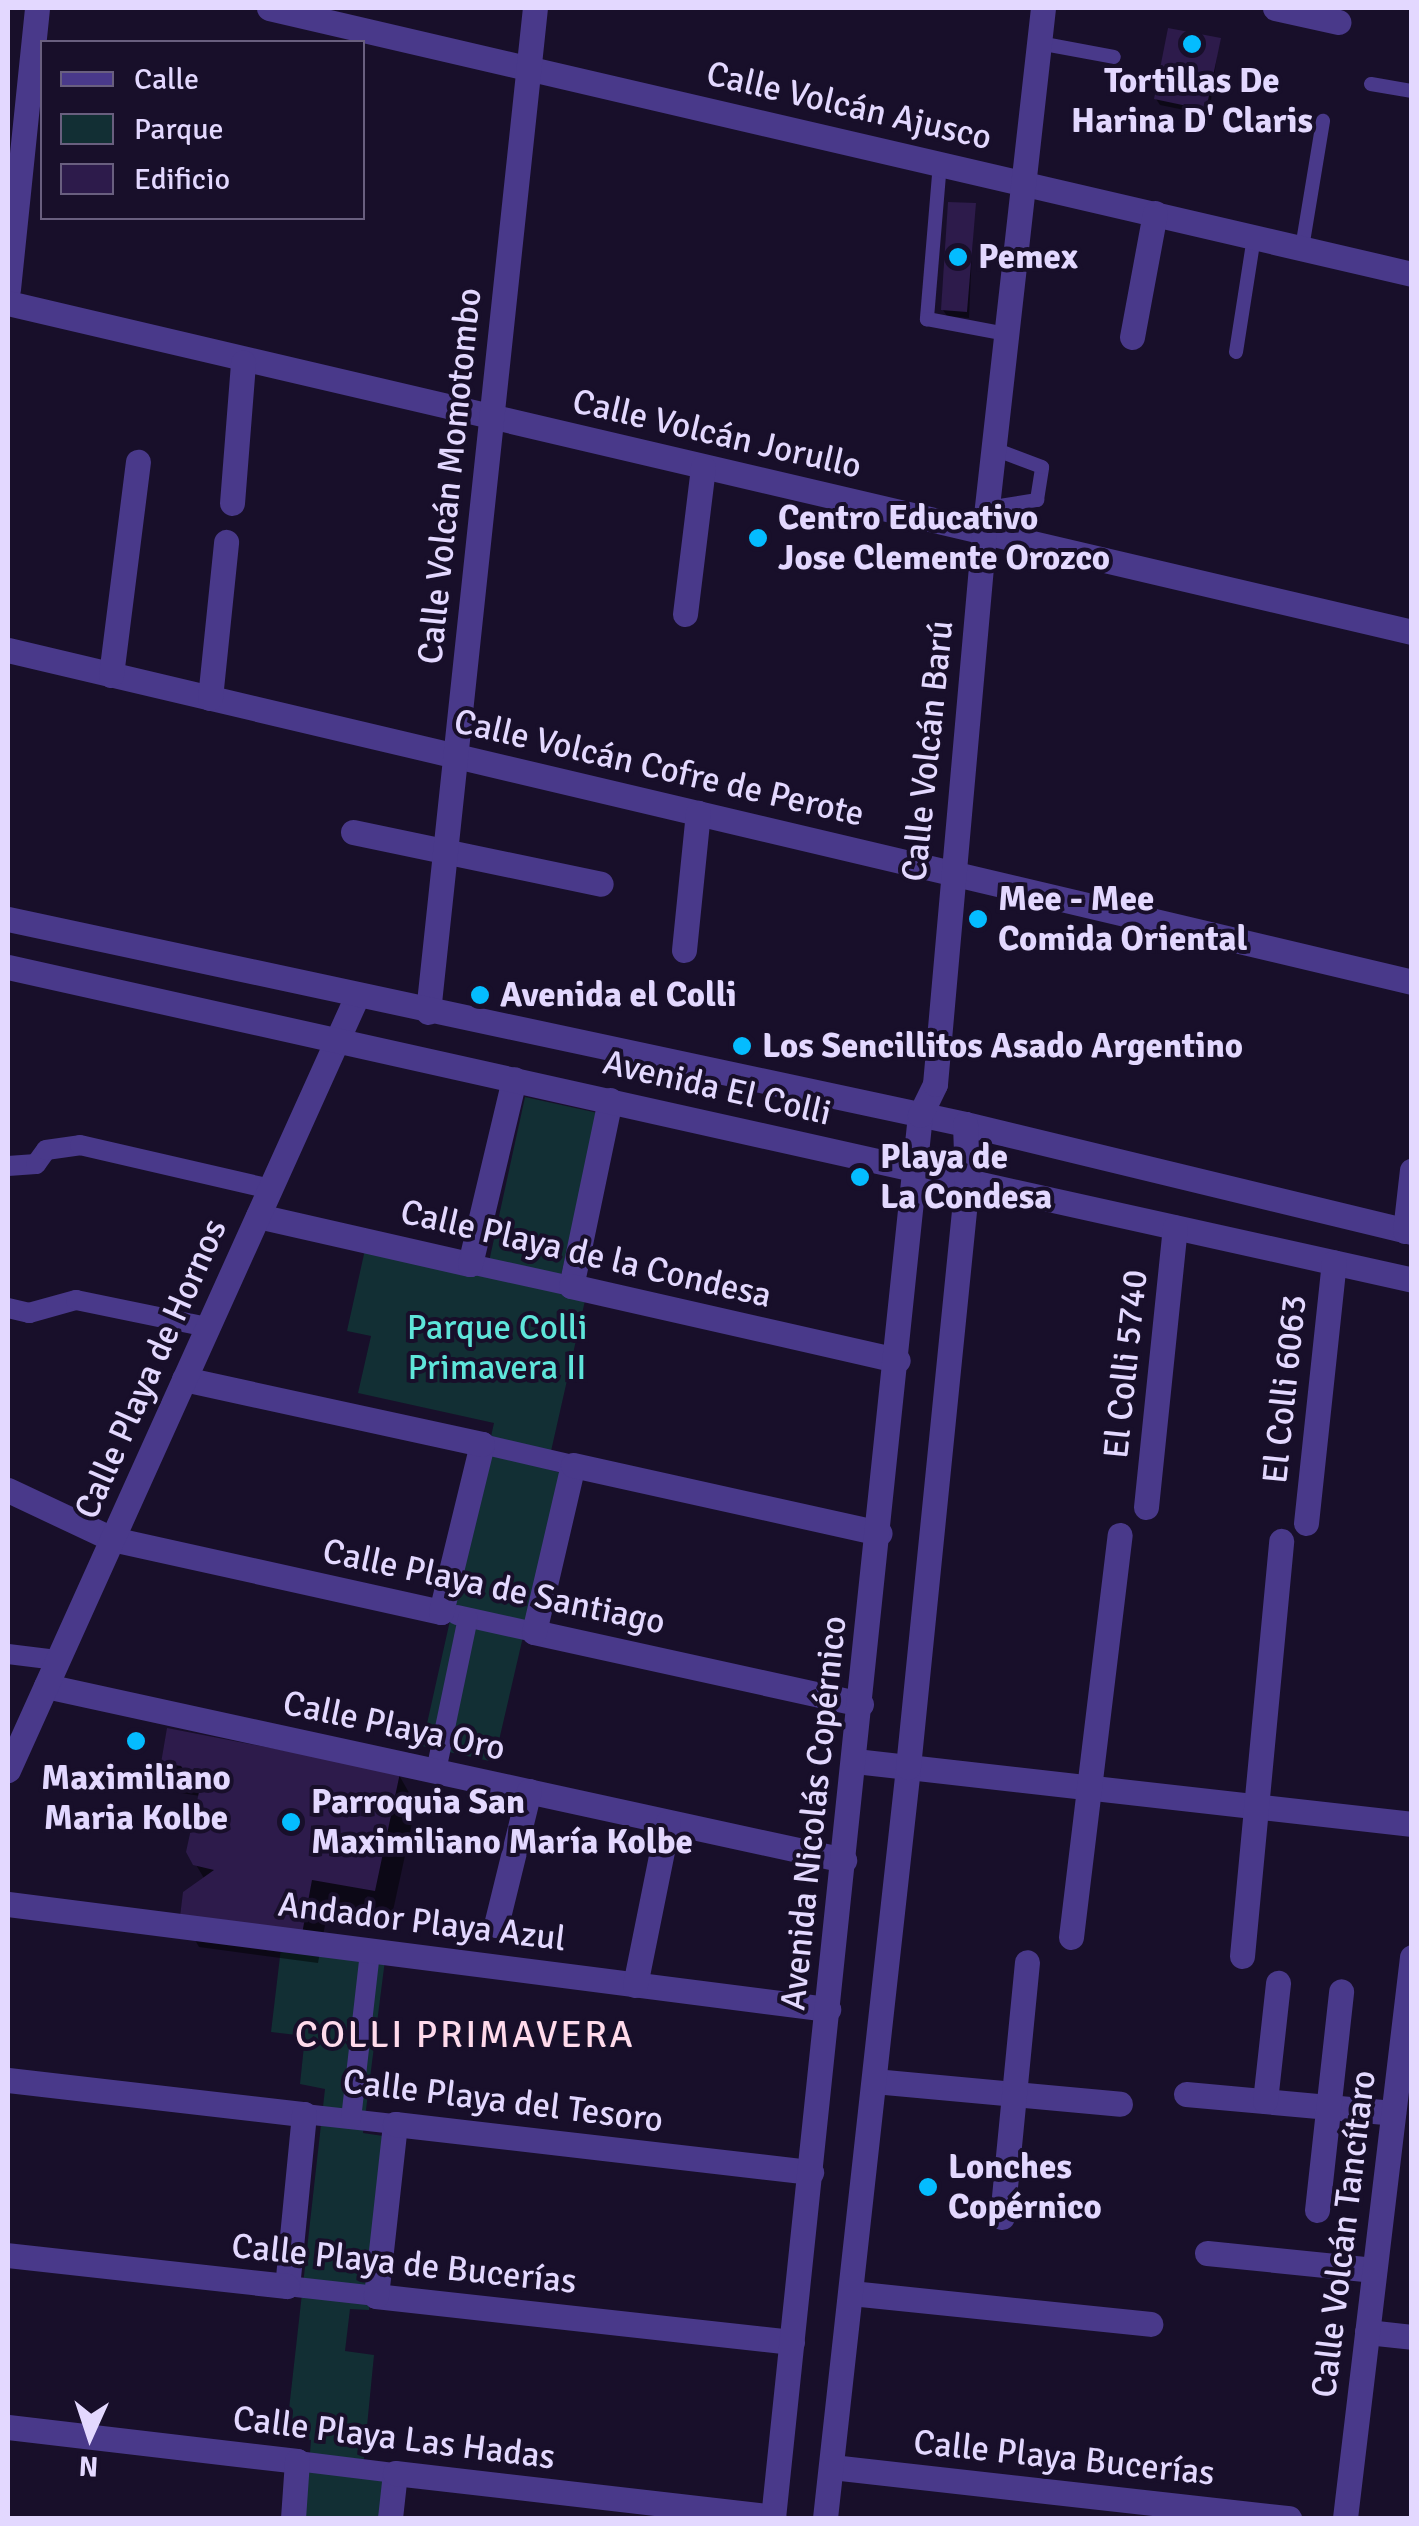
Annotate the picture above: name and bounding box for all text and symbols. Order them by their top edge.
marker: Tortillas De Harina D' Claris [1181,33,1203,55]
legend [40,40,365,220]
street label: Calle Volcán Ajusco [702,53,996,159]
place label: Tortillas De Harina D' Claris [1071,60,1313,142]
text: Calle [134,61,199,98]
text: Parque [134,111,224,148]
text: Edificio [134,161,230,198]
place label: Pemex [978,236,1078,278]
marker: Pemex [947,246,969,268]
street label: Calle Volcán Momotombo [409,286,491,666]
street label: Calle Volcán Jorullo [568,380,866,488]
place label: Centro Educativo Jose Clemente Orozco [778,497,1110,579]
marker: Centro Educativo Jose Clemente Orozco [747,527,769,549]
street label: Calle Volcán Barú [893,618,963,884]
street label: Calle Volcán Cofre de Perote [450,700,868,836]
place label: Mee - Mee Comida Oriental [998,878,1247,960]
marker: Mee - Mee Comida Oriental [967,908,989,930]
place label: Avenida el Colli [500,974,737,1016]
marker: Avenida el Colli [469,984,491,1006]
place label: Los Sencillitos Asado Argentino [762,1025,1243,1067]
marker: Los Sencillitos Asado Argentino [731,1035,753,1057]
street label: Avenida El Colli [599,1041,835,1135]
place label: Playa de La Condesa [880,1136,1052,1218]
marker: Playa de La Condesa [849,1166,871,1188]
street label: Calle Playa de la Condesa [396,1191,776,1317]
street label: Calle Playa de Hornos [66,1213,236,1525]
street label: El Colli 5740 [1095,1268,1157,1460]
street label: El Colli 6063 [1254,1293,1316,1485]
park label: Parque Colli Primavera II [407,1307,587,1389]
street label: Calle Playa de Santiago [319,1530,669,1644]
street label: Avenida Nicolás Copérnico [772,1614,856,2012]
street label: Calle Playa Oro [279,1682,509,1770]
marker: Maximiliano Maria Kolbe [125,1730,147,1752]
place label: Maximiliano Maria Kolbe [41,1757,231,1839]
place label: Parroquia San Maximiliano María Kolbe [311,1781,693,1863]
marker: Parroquia San Maximiliano María Kolbe [280,1811,302,1833]
street label: Andador Playa Azul [276,1884,568,1960]
district label: COLLI PRIMAVERA [295,2012,635,2058]
street label: Calle Playa del Tesoro [340,2061,666,2141]
street label: Calle Volcán Tancítaro [1303,2068,1385,2400]
place label: Lonches Copérnico [948,2146,1102,2228]
marker: Lonches Copérnico [917,2176,939,2198]
street label: Calle Playa de Bucerías [230,2225,578,2303]
north arrow [40,2386,140,2486]
street label: Calle Playa Las Hadas [231,2397,557,2479]
street label: Calle Playa Bucerías [911,2421,1217,2495]
text: N [78,2448,99,2483]

